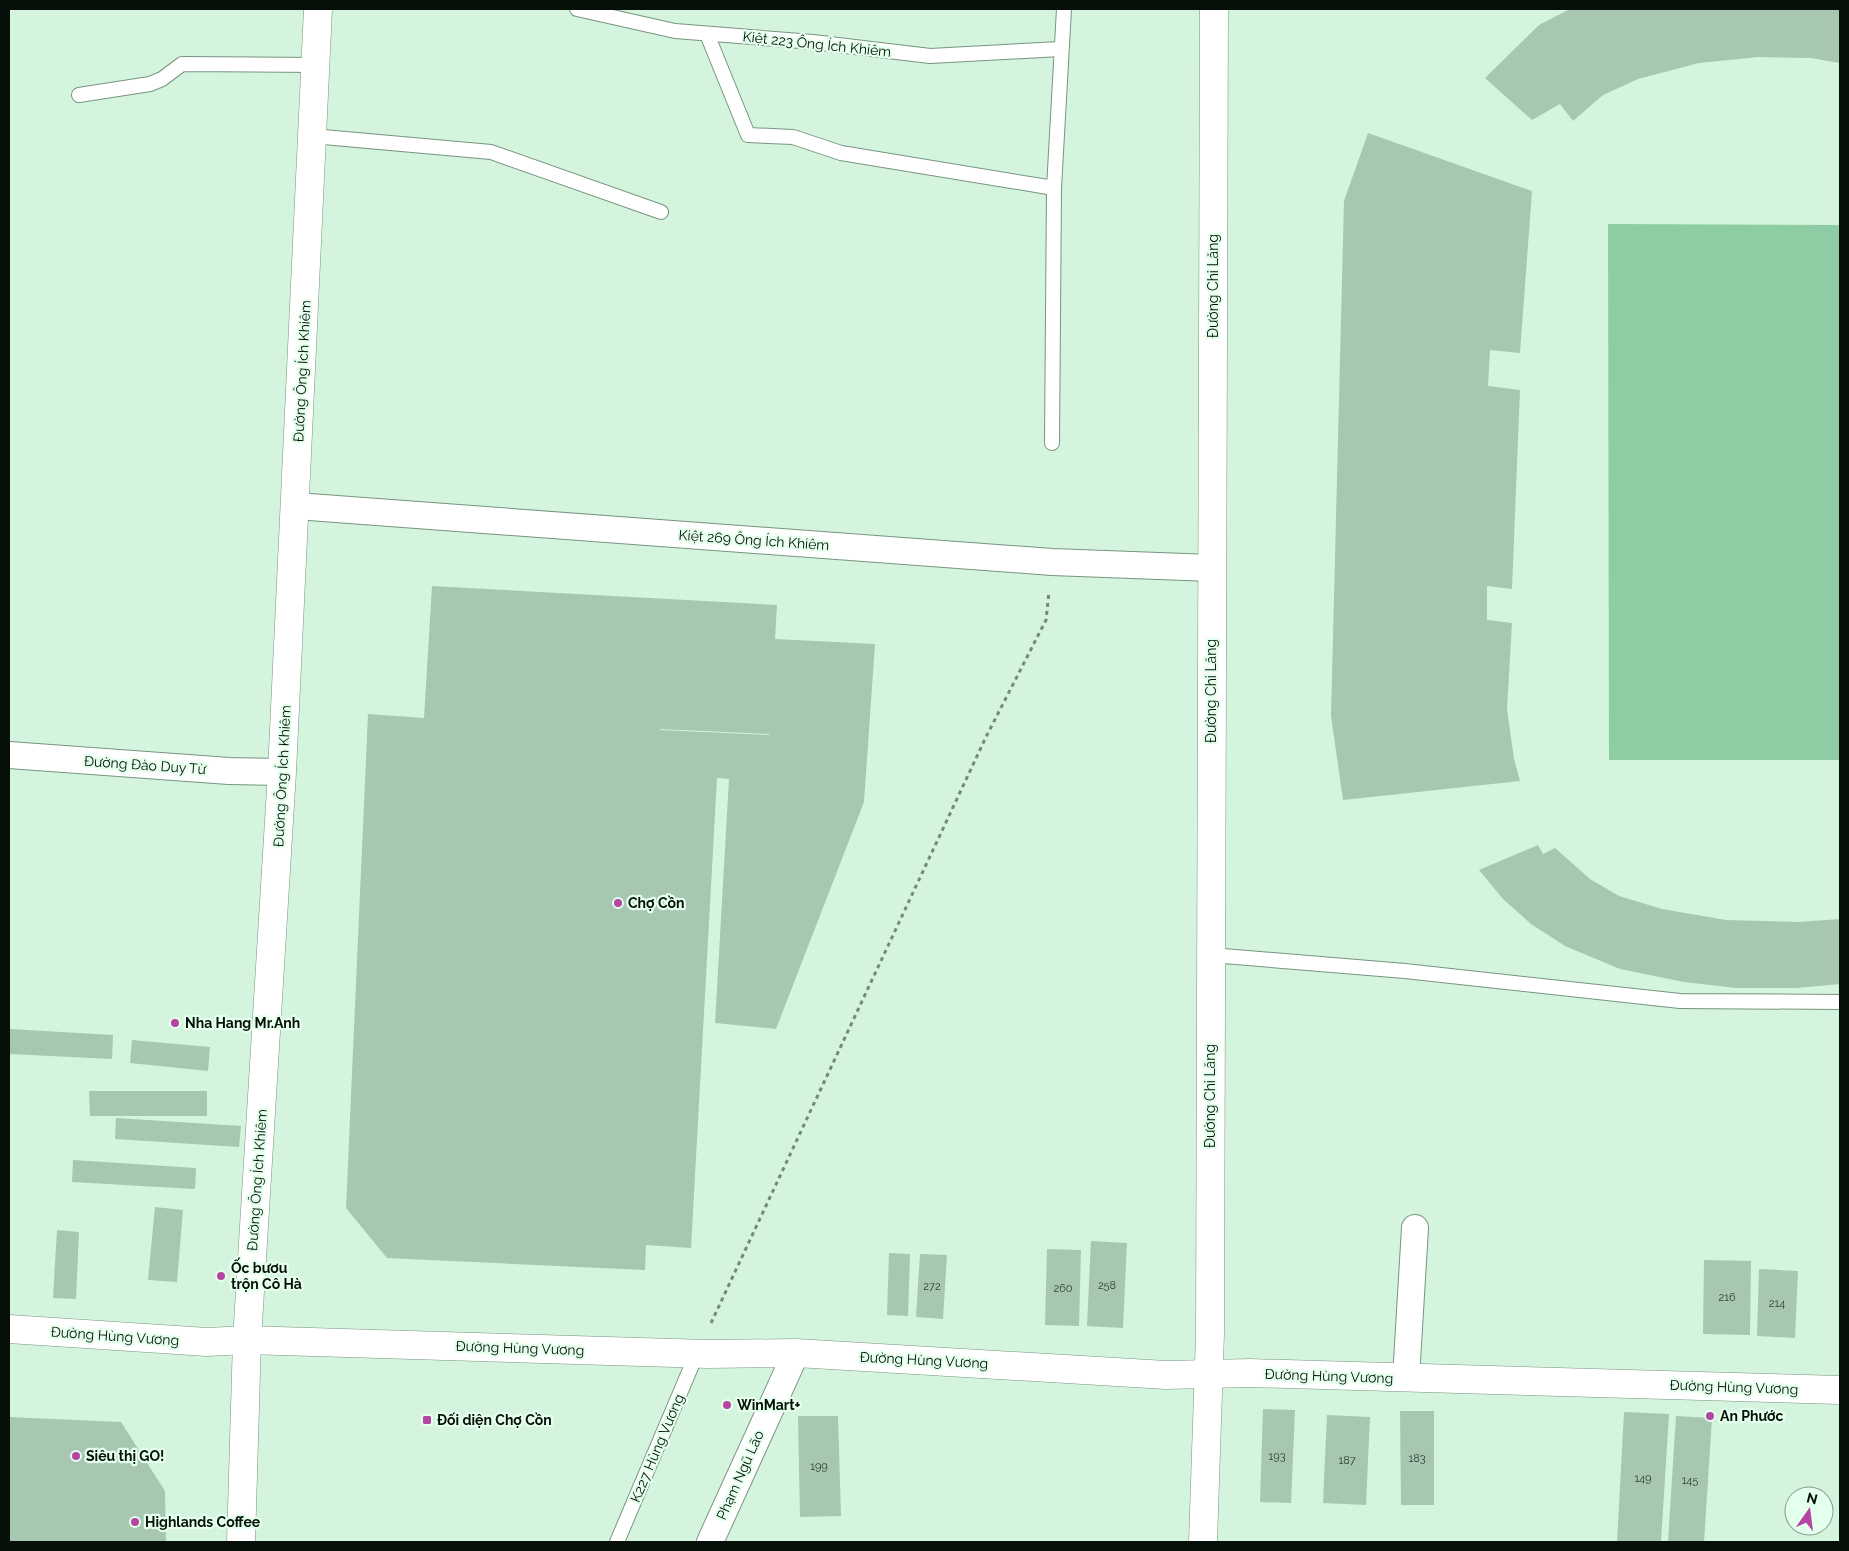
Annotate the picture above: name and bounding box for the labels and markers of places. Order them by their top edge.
place label: Chợ Cồn [628,895,684,911]
marker: Chợ Cồn [612,897,624,909]
place label: Nha Hang Mr.Anh [185,1015,300,1031]
marker: Nha Hang Mr.Anh [169,1017,181,1029]
place label: Ốc bươu trộn Cô Hà [231,1257,302,1292]
marker: Ốc bươu trộn Cô Hà [215,1270,227,1282]
place label: WinMart+ [737,1397,801,1413]
marker: WinMart+ [721,1399,733,1411]
place label: An Phước [1720,1408,1784,1424]
marker: An Phước [1704,1410,1716,1422]
place label: Đối diện Chợ Cồn [437,1412,552,1428]
marker: Đối diện Chợ Cồn [421,1414,433,1426]
place label: Siêu thị GO! [86,1448,164,1464]
marker: Siêu thị GO! [70,1450,82,1462]
place label: Highlands Coffee [145,1514,261,1530]
marker: Highlands Coffee [129,1516,141,1528]

